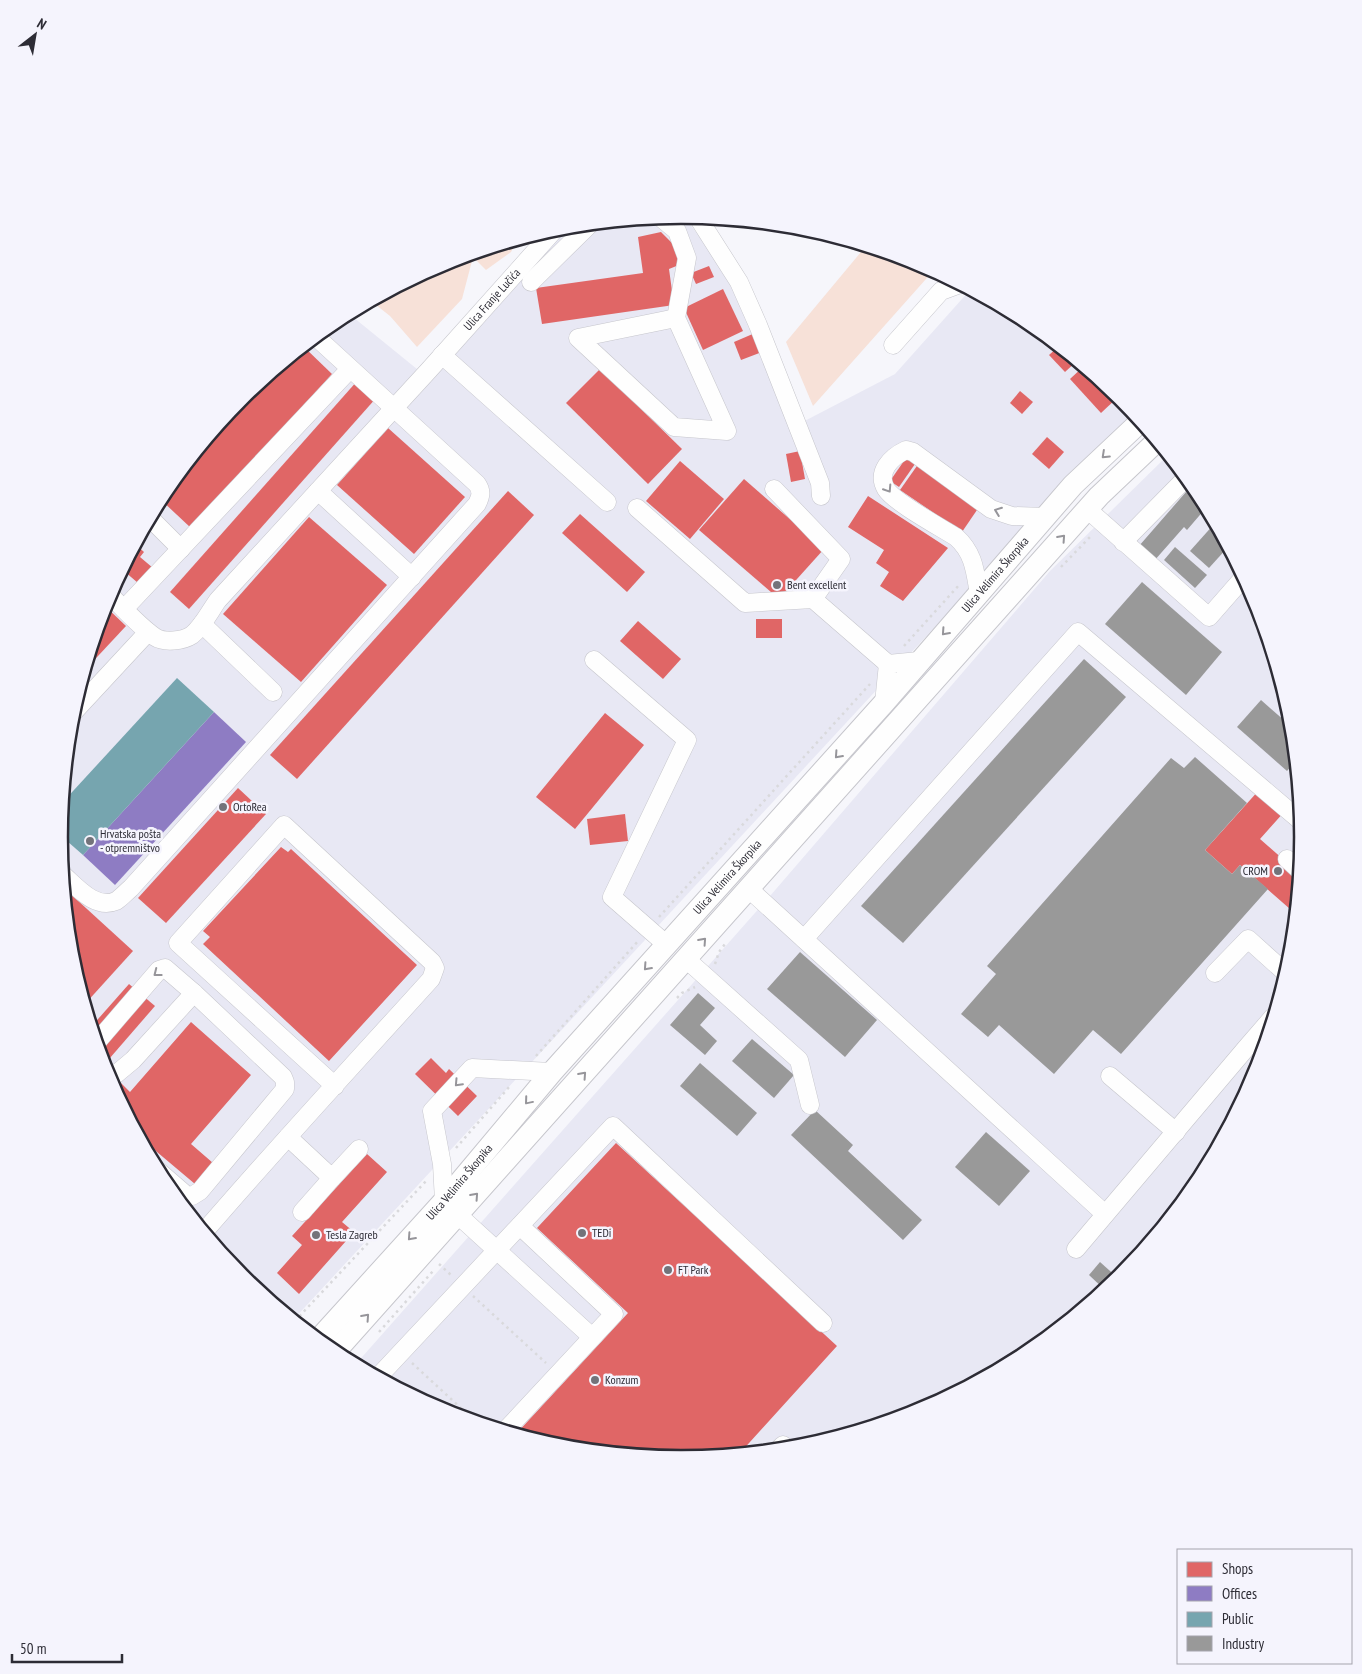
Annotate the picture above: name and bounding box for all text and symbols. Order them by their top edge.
north arrow [10,10,60,60]
text: N [34,14,50,34]
street label: Ulica Franje Lučića [460,265,523,333]
one-way arrow [1102,449,1111,458]
one-way arrow [882,483,891,493]
one-way arrow [994,507,1003,517]
street label: Ulica Velimira Škorpika [958,533,1032,615]
one-way arrow [1056,534,1065,543]
place label: Bent excellent [787,577,847,592]
marker: Bent excellent [771,579,783,591]
one-way arrow [941,627,950,636]
one-way arrow [835,749,844,758]
place label: OrtoRea [233,799,267,814]
marker: OrtoRea [217,801,229,813]
place label: Hrvatska pošta - otpremništvo [100,826,161,855]
marker: Hrvatska pošta - otpremništvo [84,835,96,847]
street label: Ulica Velimira Škorpika [690,836,764,917]
place label: CROM [1243,863,1268,878]
marker: CROM [1272,865,1284,877]
one-way arrow [697,937,706,946]
one-way arrow [644,961,653,970]
one-way arrow [154,968,163,976]
one-way arrow [577,1071,586,1080]
one-way arrow [455,1078,464,1087]
one-way arrow [524,1096,533,1105]
street label: Ulica Velimira Škorpika [423,1141,496,1223]
one-way arrow [469,1193,478,1202]
place label: TEDi [592,1225,611,1240]
place label: Tesla Zagreb [326,1227,378,1242]
marker: TEDi [576,1227,588,1239]
marker: Tesla Zagreb [310,1229,322,1241]
one-way arrow [408,1231,417,1240]
place label: FT Park [678,1262,709,1277]
marker: FT Park [662,1264,674,1276]
one-way arrow [360,1313,369,1322]
place label: Konzum [605,1372,638,1387]
marker: Konzum [589,1374,601,1386]
legend [1177,1549,1352,1664]
text: Shops [1222,1559,1253,1578]
text: Offices [1222,1584,1257,1603]
text: Public [1222,1609,1254,1628]
scale bar [12,1632,122,1664]
text: Industry [1222,1634,1264,1653]
text: 50 m [20,1639,46,1658]

